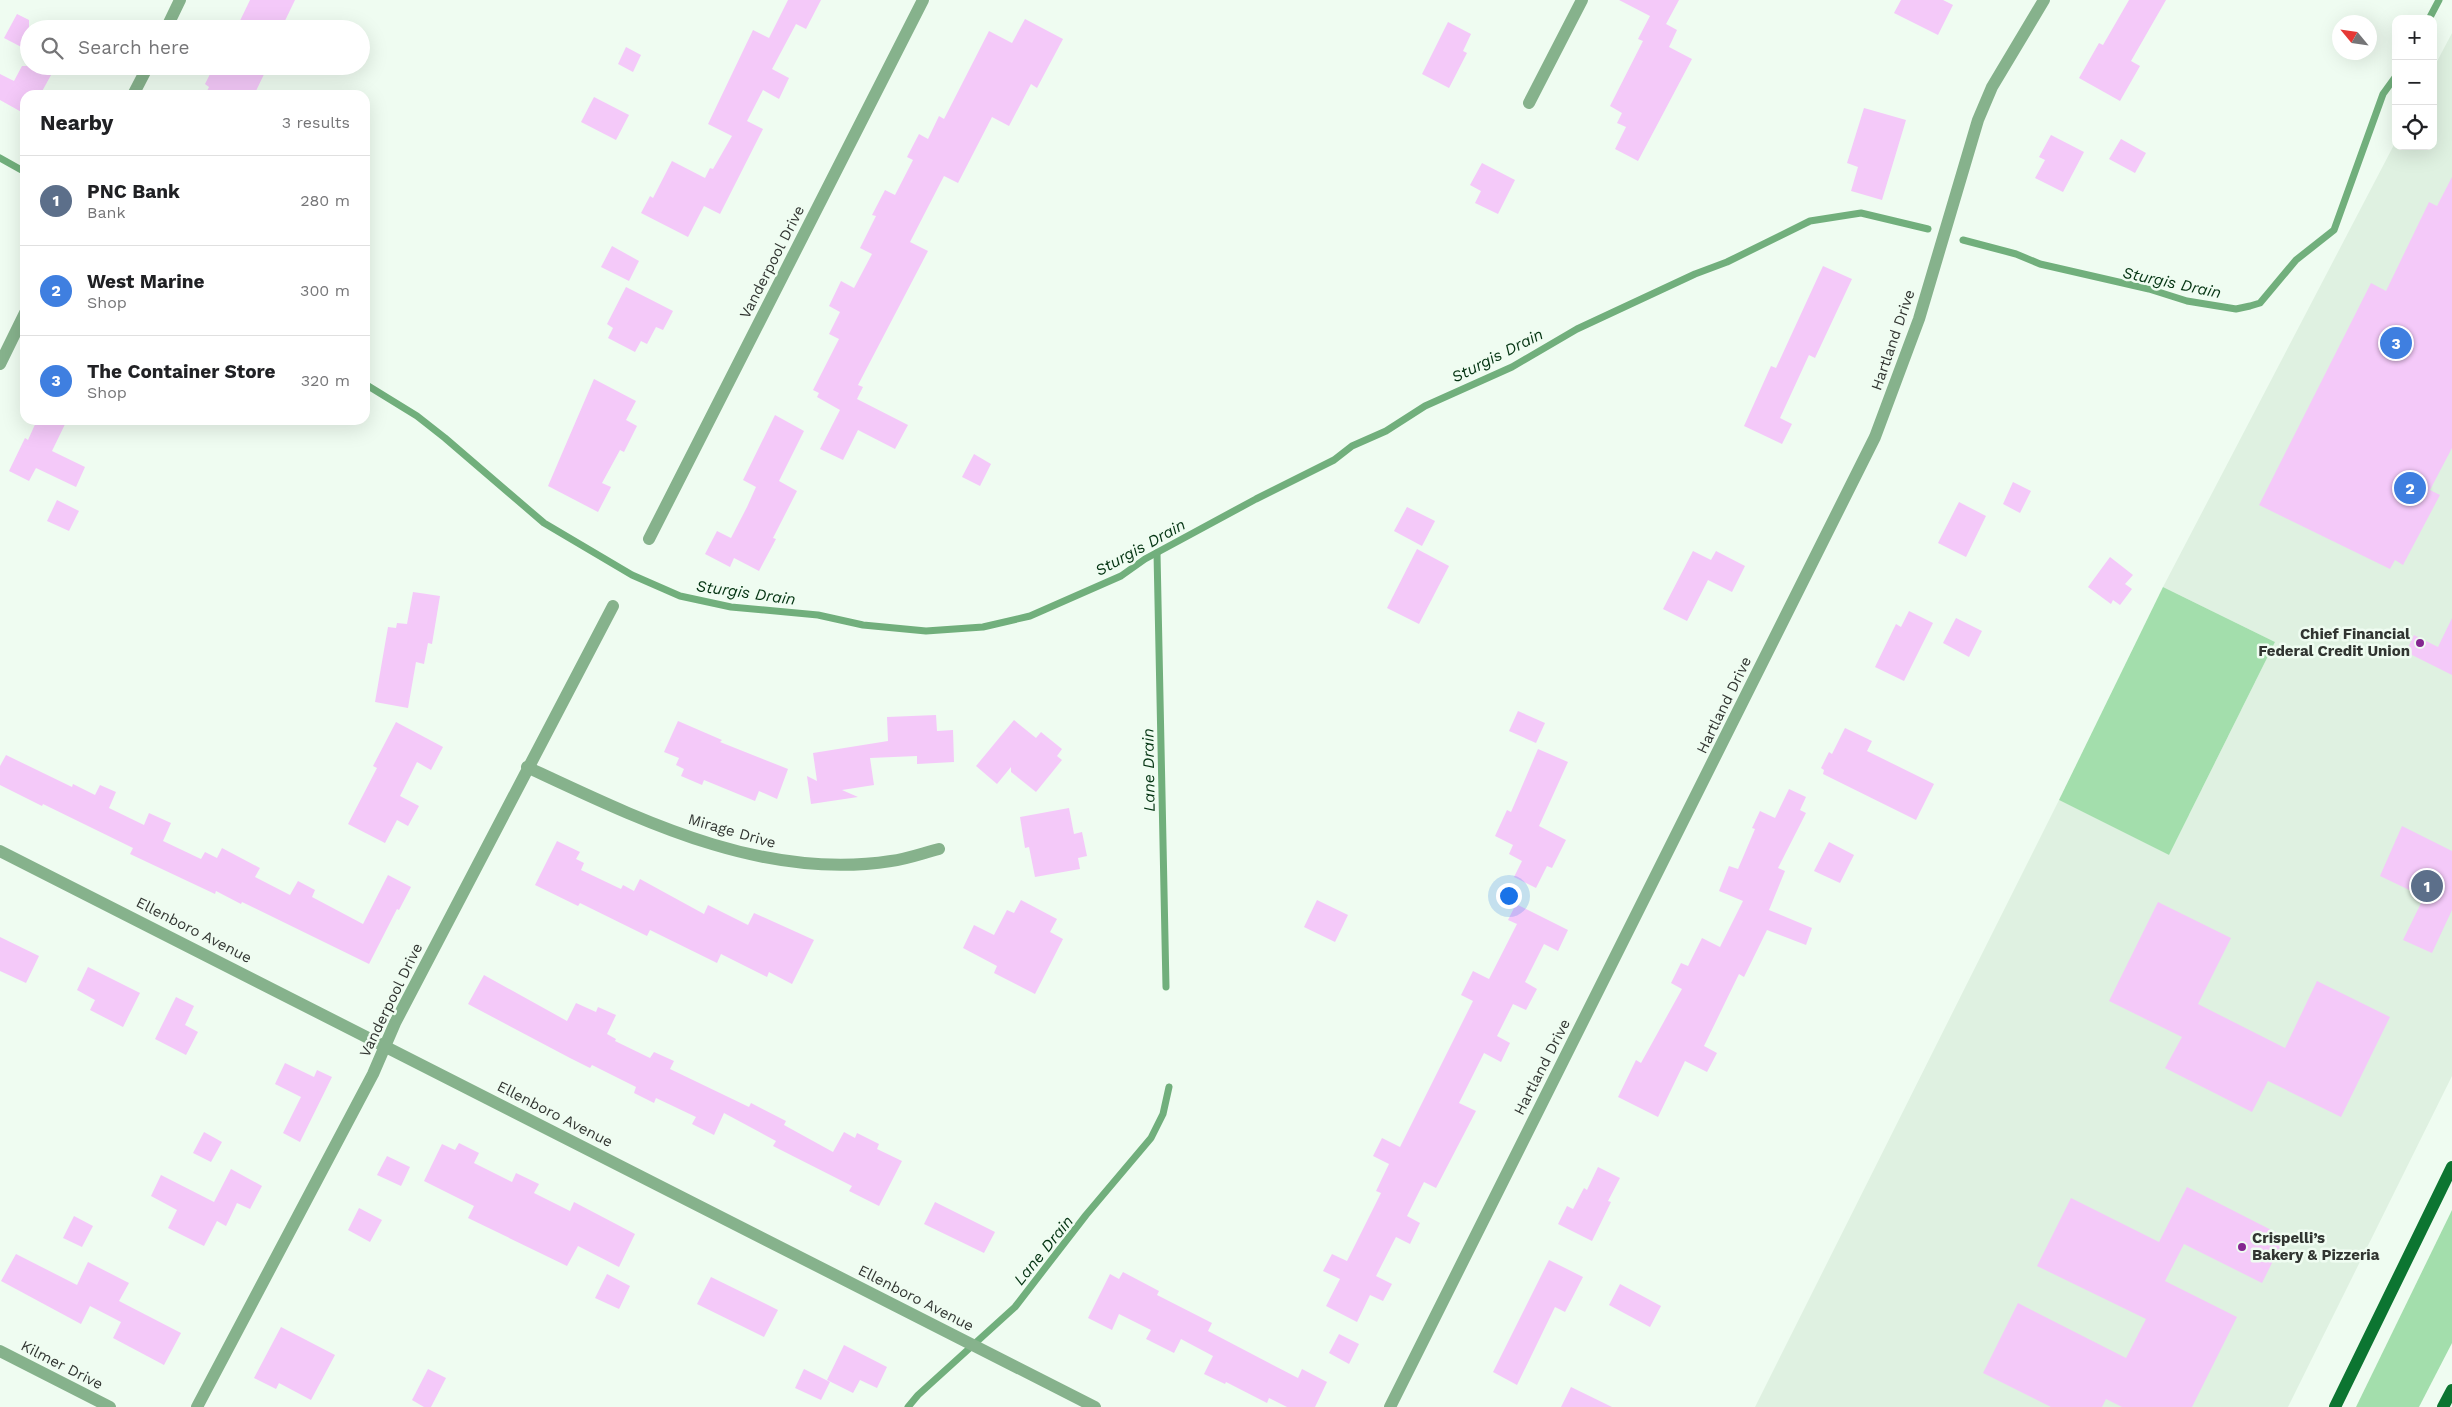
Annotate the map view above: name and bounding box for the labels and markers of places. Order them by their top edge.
pin: 3 [2380,324,2412,362]
pin: 2 [2394,469,2426,507]
place label: Chief Financial Federal Credit Union [2258,625,2410,660]
marker: Chief Financial Federal Credit Union [2414,637,2426,649]
pin: 1 [2411,867,2443,905]
place label: Crispelli’s Bakery & Pizzeria [2252,1229,2380,1264]
marker: Crispelli’s Bakery & Pizzeria [2236,1241,2248,1253]

